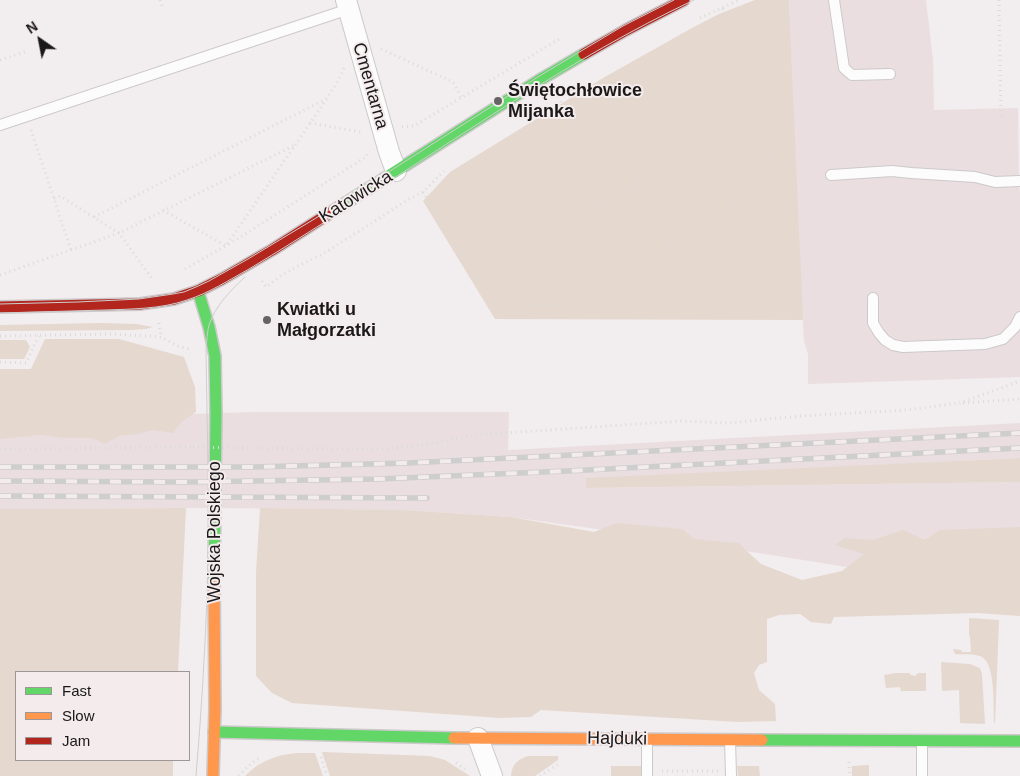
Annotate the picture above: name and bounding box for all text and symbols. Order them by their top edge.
north arrow [15,15,65,65]
text: N [23,18,40,37]
street label: Cmentarna [347,40,393,132]
place label: Świętochłowice Mijanka [508,80,642,122]
marker: Świętochłowice Mijanka [492,95,504,107]
street label: Katowicka [315,166,397,228]
place label: Kwiatki u Małgorzatki [277,299,376,342]
marker: Kwiatki u Małgorzatki [261,314,273,326]
street label: Wojska Polskiego [204,461,226,603]
legend [15,671,190,761]
text: Fast [62,682,91,699]
text: Slow [62,707,95,724]
street label: Hajduki [587,728,647,750]
text: Jam [62,732,90,749]

